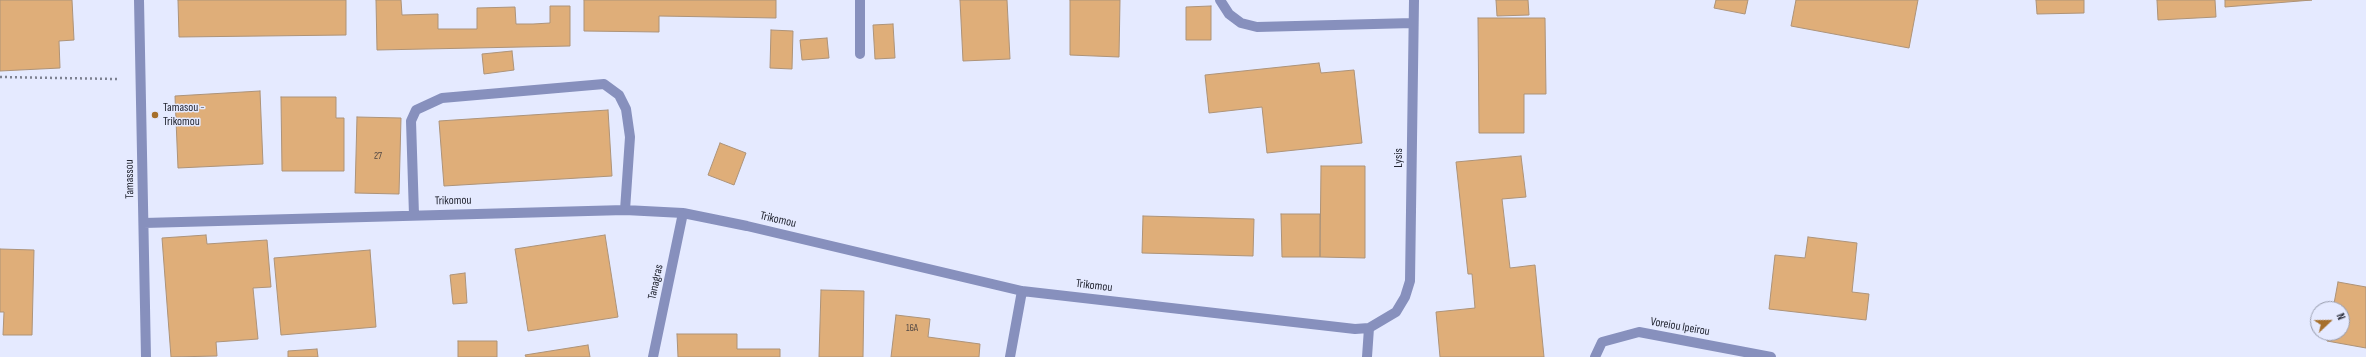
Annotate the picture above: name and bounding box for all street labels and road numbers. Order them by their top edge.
street label: Lysis [1392,148,1406,168]
street label: Tamassou [122,159,138,199]
street label: Trikomou [435,193,471,209]
street label: Trikomou [758,209,798,231]
street label: Tanagras [645,263,667,301]
street label: Trikomou [1075,277,1113,295]
street label: Voreiou Ipeirou [1649,315,1711,339]

